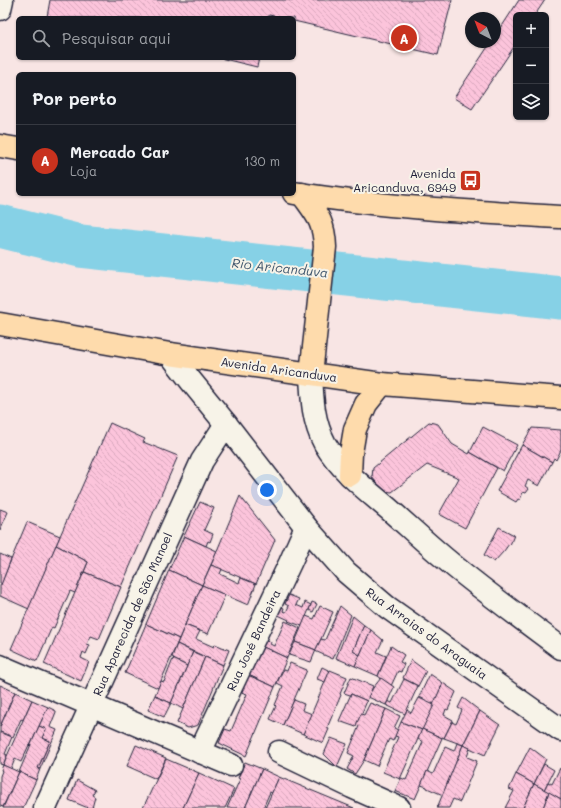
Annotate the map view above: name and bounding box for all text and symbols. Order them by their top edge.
north arrow [465,12,501,48]
map controls [513,12,549,120]
button: + [513,12,549,48]
search box [16,16,296,60]
pin: A [391,23,417,53]
icon: search [30,27,52,49]
text: Pesquisar aqui [62,28,171,48]
button: − [513,48,549,84]
button: layers [513,84,549,120]
text: Por perto [32,87,116,109]
text: Mercado Car [70,142,169,162]
text: A [40,152,50,169]
text: 130 m [244,152,280,169]
text: Loja [70,162,97,179]
place label: Avenida Aricanduva, 6949 [353,165,456,195]
bus stop icon: Avenida Aricanduva, 6949 [458,167,484,193]
water label: Rio Aricanduva [231,253,329,281]
street label: Avenida Aricanduva [220,353,338,385]
your location [257,480,277,500]
street label: Rua Aparecida de São Manoel [89,530,175,698]
street label: Rua Arraias do Araguaia [363,583,491,683]
street label: Rua José Bandeira [222,587,284,693]

